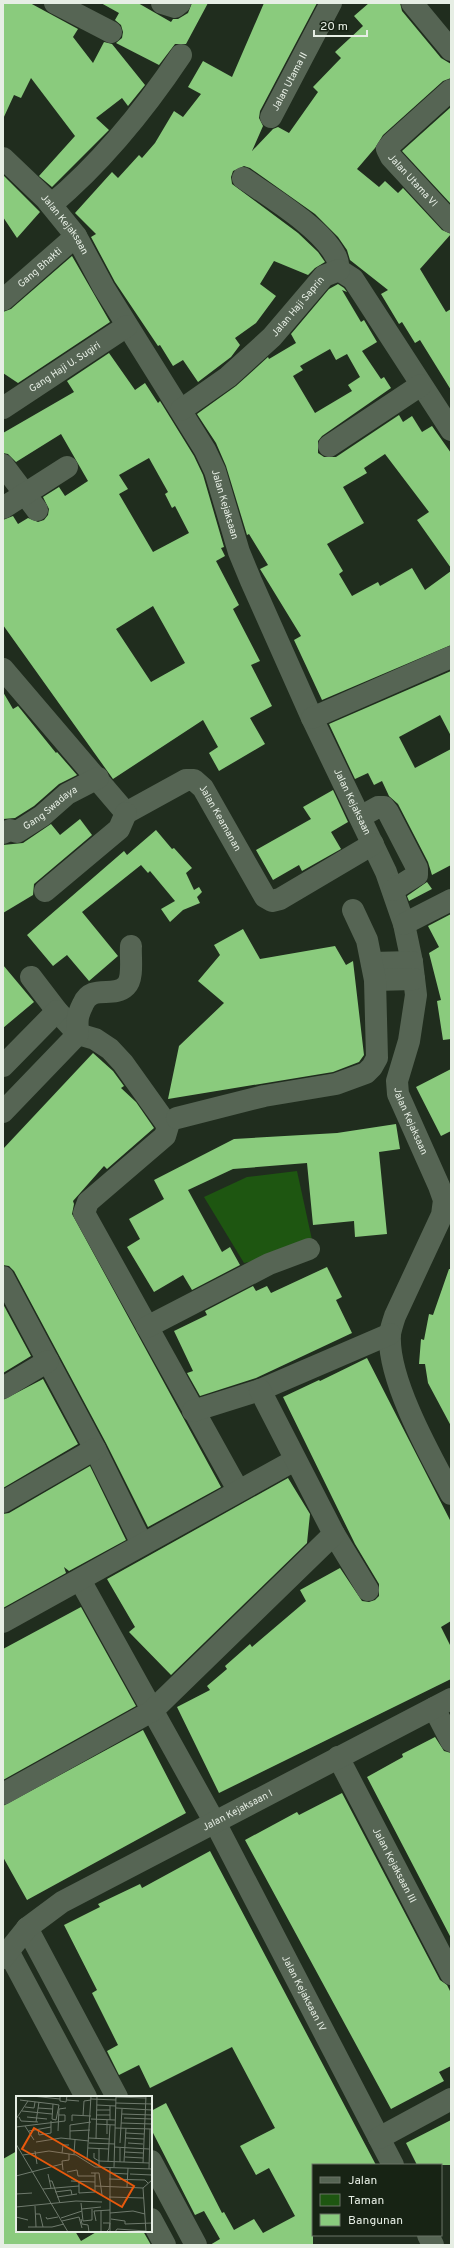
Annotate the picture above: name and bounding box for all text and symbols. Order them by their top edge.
scale bar [314,12,367,38]
text: 20 m [320,19,348,35]
street label: Jalan Utama II [269,50,310,113]
street label: Jalan Utama VI [385,151,440,210]
street label: Jalan Kejaksaan [38,191,91,257]
street label: Gang Bhakti [15,245,65,291]
street label: Jalan Haji Saprin [269,274,327,339]
street label: Gang Haji U. Sugiri [26,339,103,396]
street label: Jalan Kejaksaan [208,468,241,541]
street label: Jalan Kejaksaan [331,766,374,837]
street label: Jalan Keamanan [197,781,244,854]
street label: Gang Swadaya [21,783,80,833]
street label: Jalan Kejaksaan [391,1087,431,1157]
street label: Jalan Kejaksaan I [200,1787,275,1834]
street label: Jalan Kejaksaan III [369,1825,419,1905]
street label: Jalan Kejaksaan IV [279,1953,329,2034]
inset map [16,2096,152,2232]
legend [312,2164,442,2236]
text: Jalan [348,2173,377,2189]
text: Taman [348,2193,384,2209]
text: Bangunan [348,2213,403,2229]

